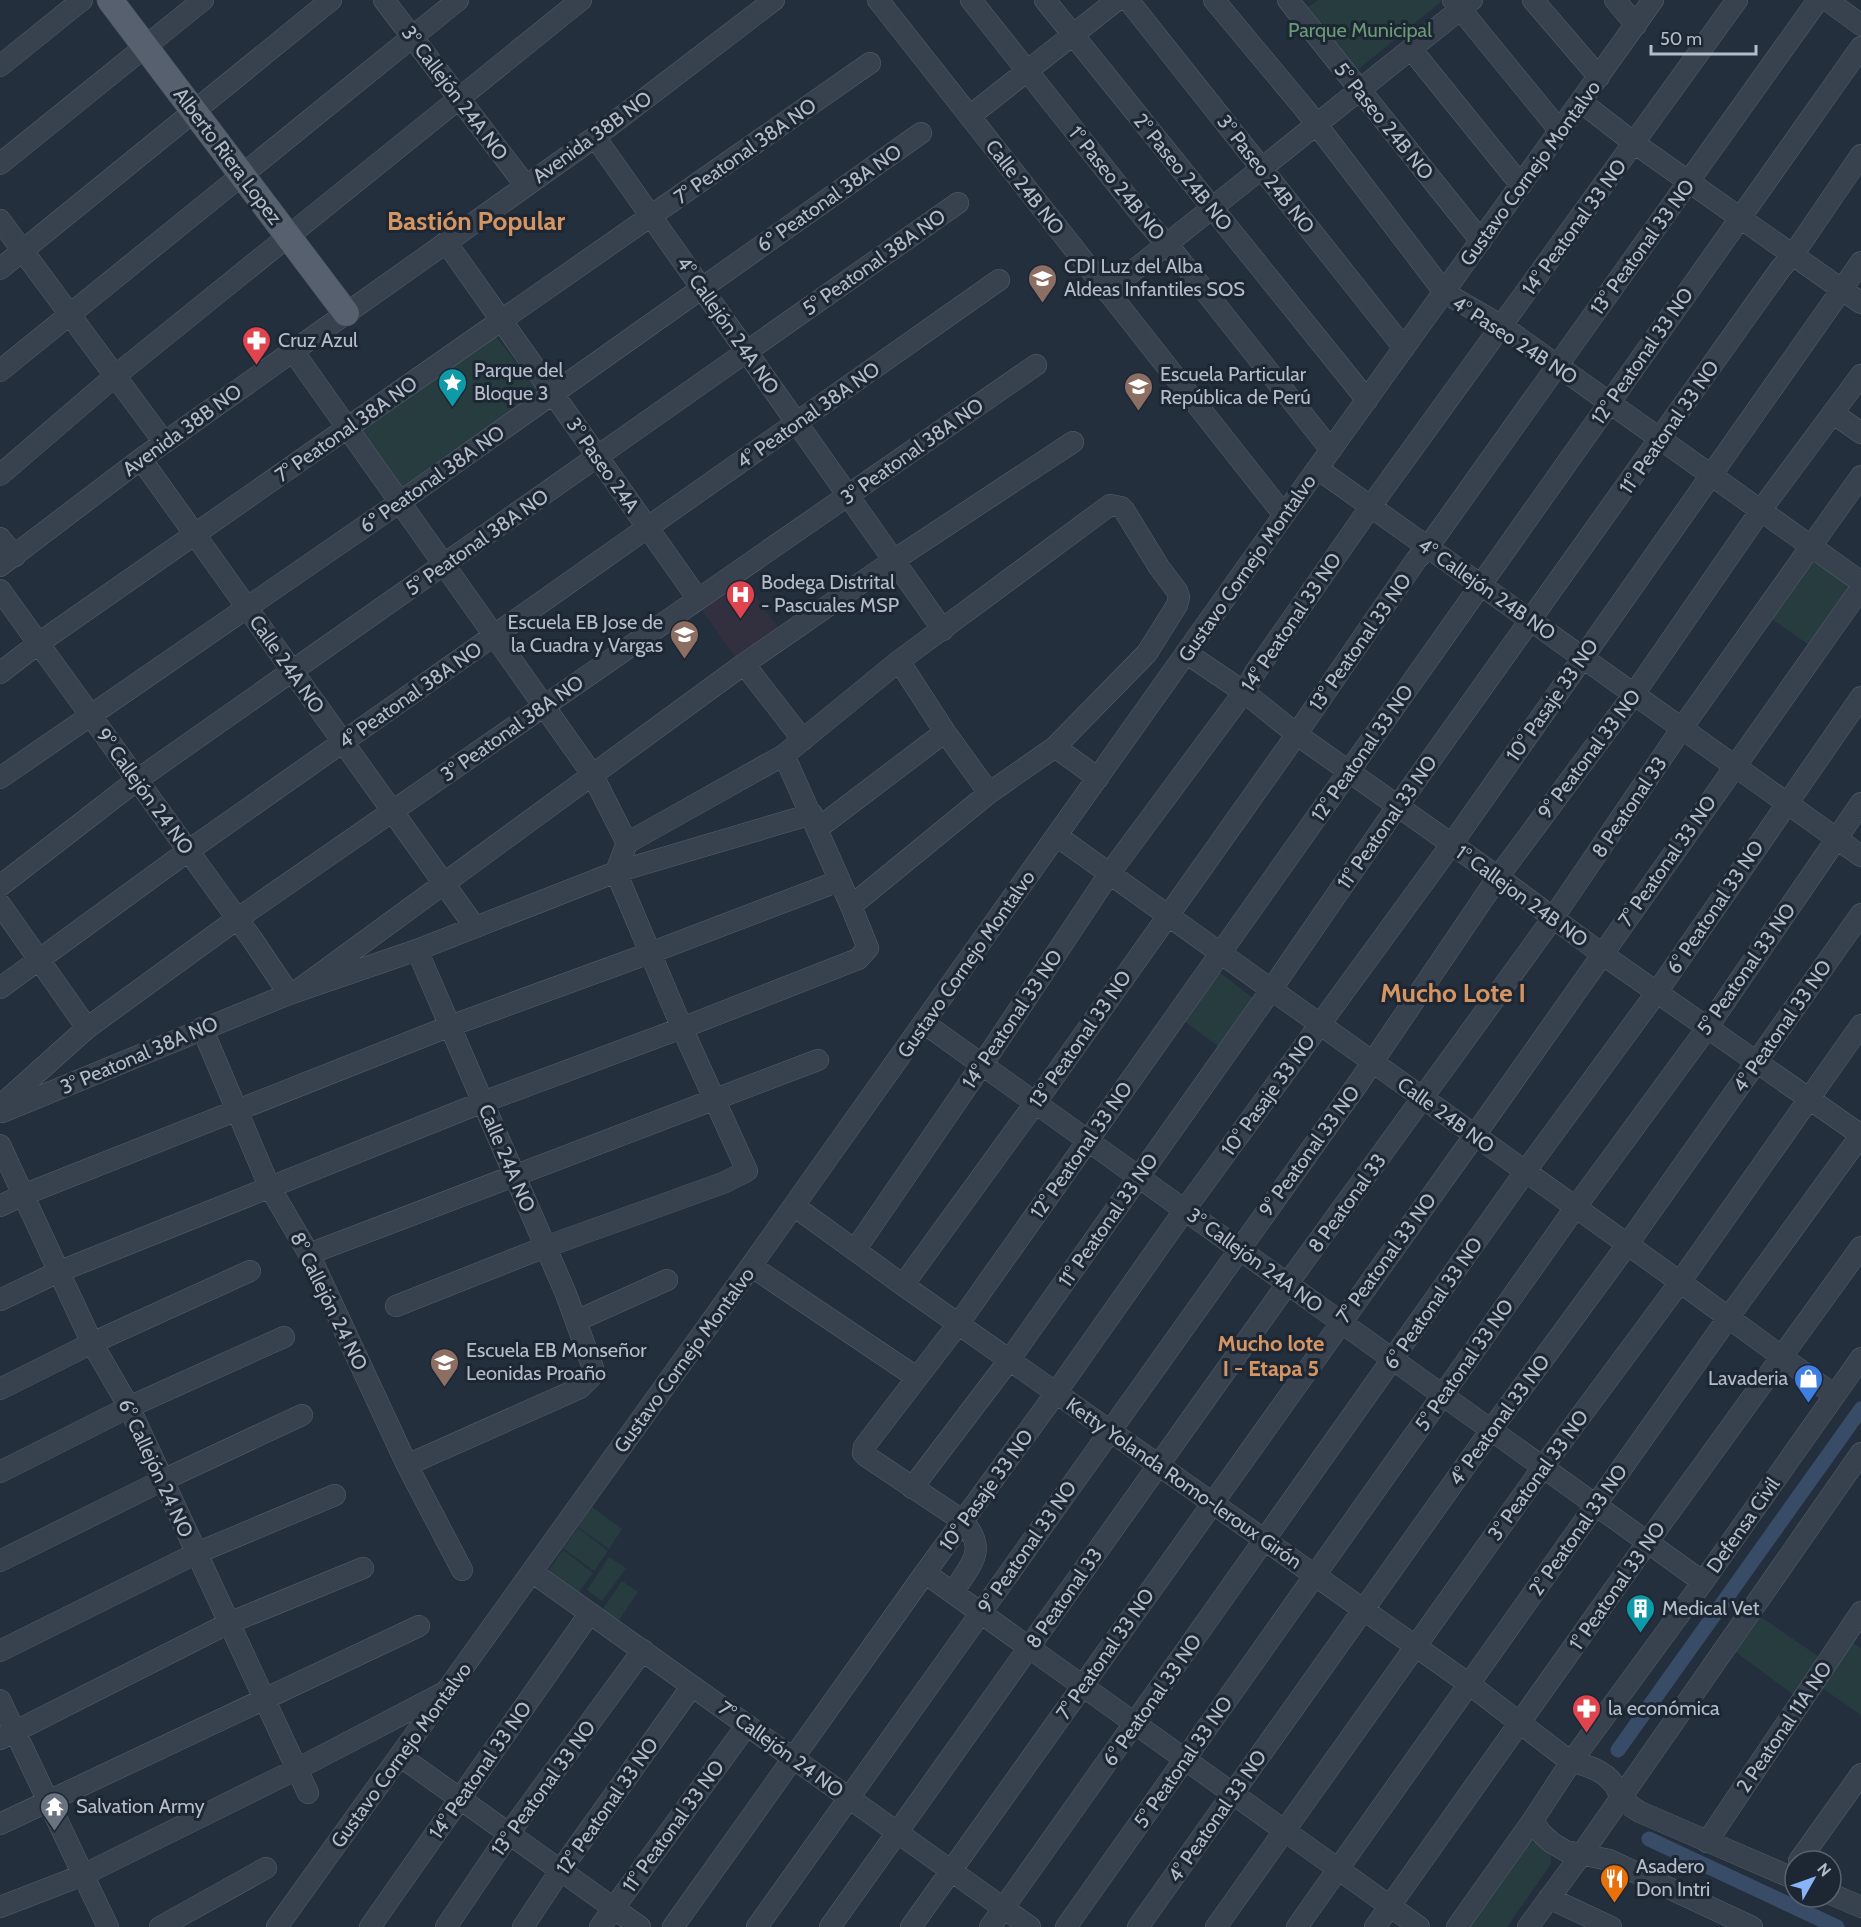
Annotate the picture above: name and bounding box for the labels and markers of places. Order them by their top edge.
place label: CDI Luz del Alba Aldeas Infantiles SOS [1064,254,1245,301]
school or university icon: CDI Luz del Alba Aldeas Infantiles SOS [1027,262,1059,304]
pharmacy icon: Cruz Azul [241,324,273,366]
place label: Cruz Azul [278,328,358,352]
place label: Parque del Bloque 3 [474,358,564,405]
place label: Escuela Particular República de Perú [1160,362,1311,409]
place icon: Parque del Bloque 3 [437,366,469,408]
school or university icon: Escuela Particular República de Perú [1123,370,1155,412]
place label: Bodega Distrital - Pascuales MSP [761,570,899,617]
hospital icon: Bodega Distrital - Pascuales MSP [724,578,756,620]
place label: Escuela EB Jose de la Cuadra y Vargas [507,610,663,657]
school or university icon: Escuela EB Jose de la Cuadra y Vargas [668,618,700,660]
place label: Escuela EB Monseñor Leonidas Proaño [466,1338,647,1385]
school or university icon: Escuela EB Monseñor Leonidas Proaño [429,1346,461,1388]
shop icon: Lavaderia [1793,1362,1825,1404]
place label: Lavaderia [1708,1366,1788,1390]
building icon: Medical Vet [1625,1592,1657,1634]
place label: Medical Vet [1662,1596,1760,1620]
pharmacy icon: la económica [1571,1692,1603,1734]
place label: la económica [1608,1696,1720,1720]
temple icon: Salvation Army [39,1790,71,1832]
place label: Salvation Army [76,1794,205,1818]
place label: Asadero Don Intri [1636,1854,1710,1901]
restaurant icon: Asadero Don Intri [1599,1862,1631,1904]

